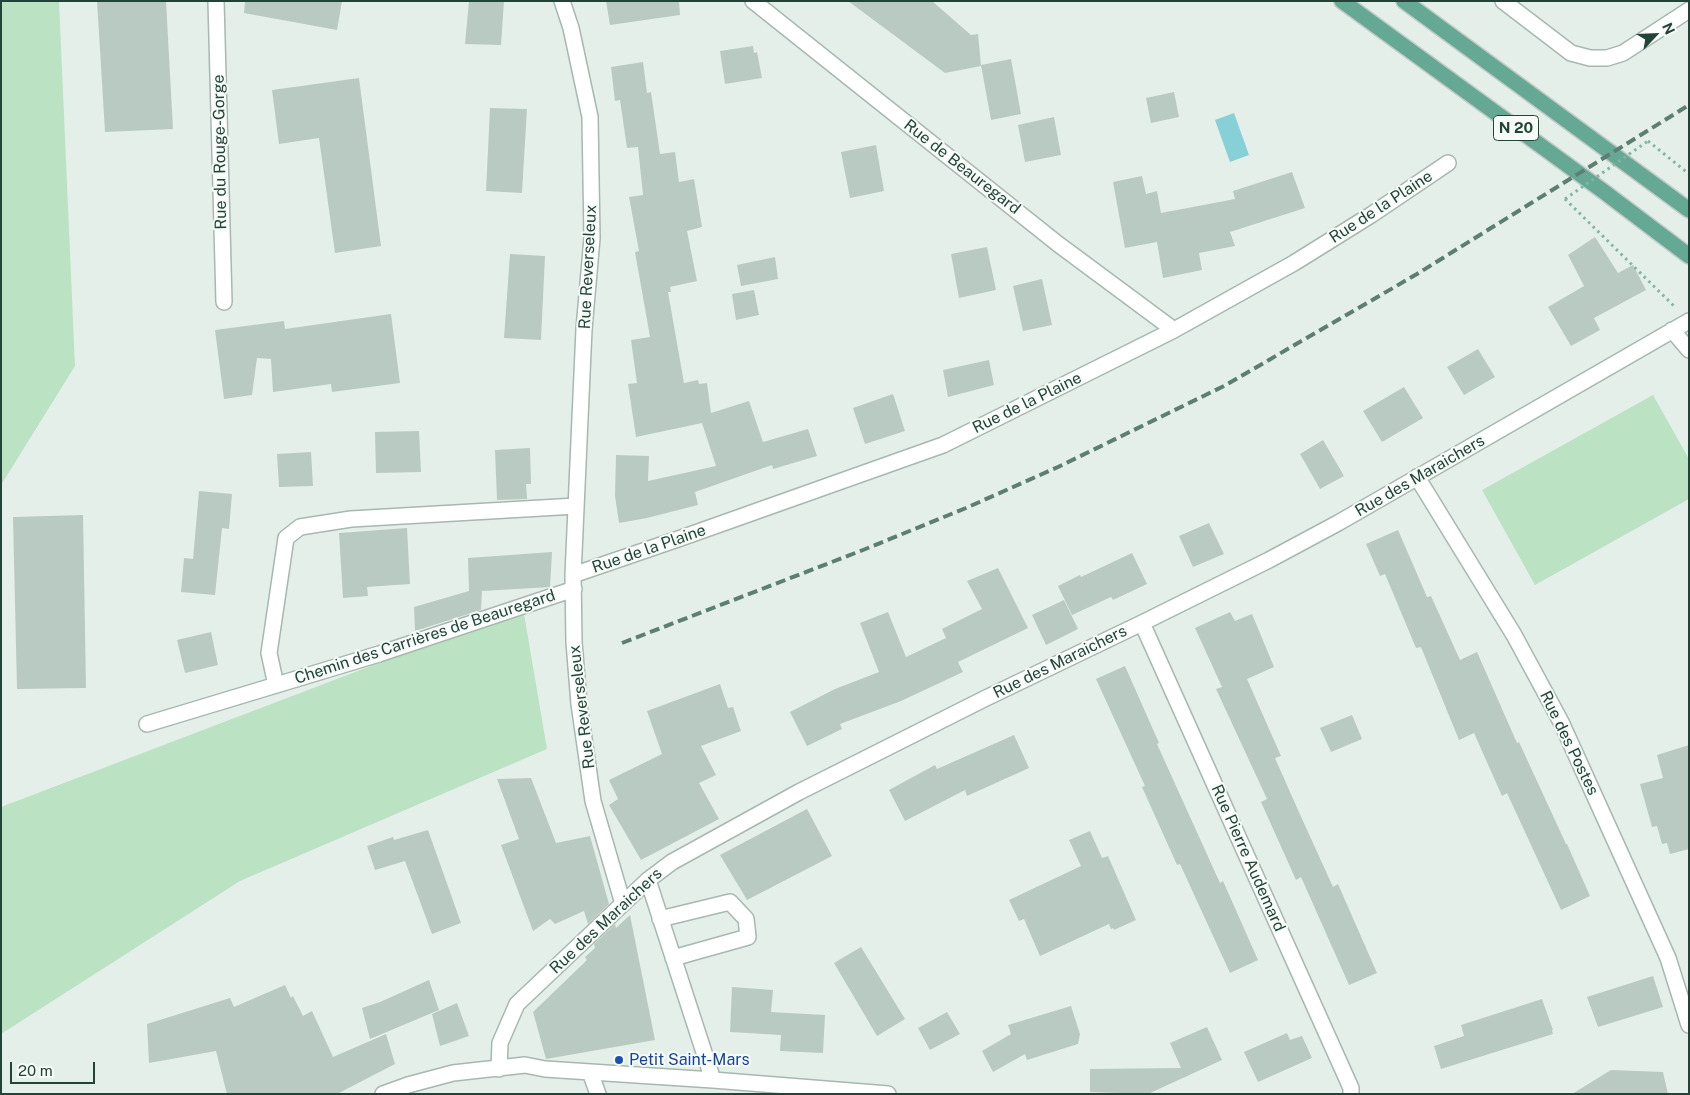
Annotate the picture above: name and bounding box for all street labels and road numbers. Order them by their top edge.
street label: Rue du Rouge-Gorge [209,74,231,230]
street label: Rue de Beauregard [900,115,1024,219]
road number: N 20 [1494,116,1538,140]
street label: Rue de la Plaine [1326,167,1436,247]
street label: Rue Reverseleux [575,204,601,330]
street label: Rue de la Plaine [969,368,1085,438]
street label: Rue des Maraichers [1352,431,1488,521]
street label: Rue de la Plaine [590,521,708,577]
street label: Chemin des Carrières de Beauregard [292,586,558,688]
street label: Rue des Maraichers [990,621,1130,703]
street label: Rue Reverseleux [565,644,599,770]
street label: Rue des Postes [1535,688,1603,798]
street label: Rue Pierre Audemard [1207,782,1289,934]
street label: Rue des Maraichers [546,864,666,978]

